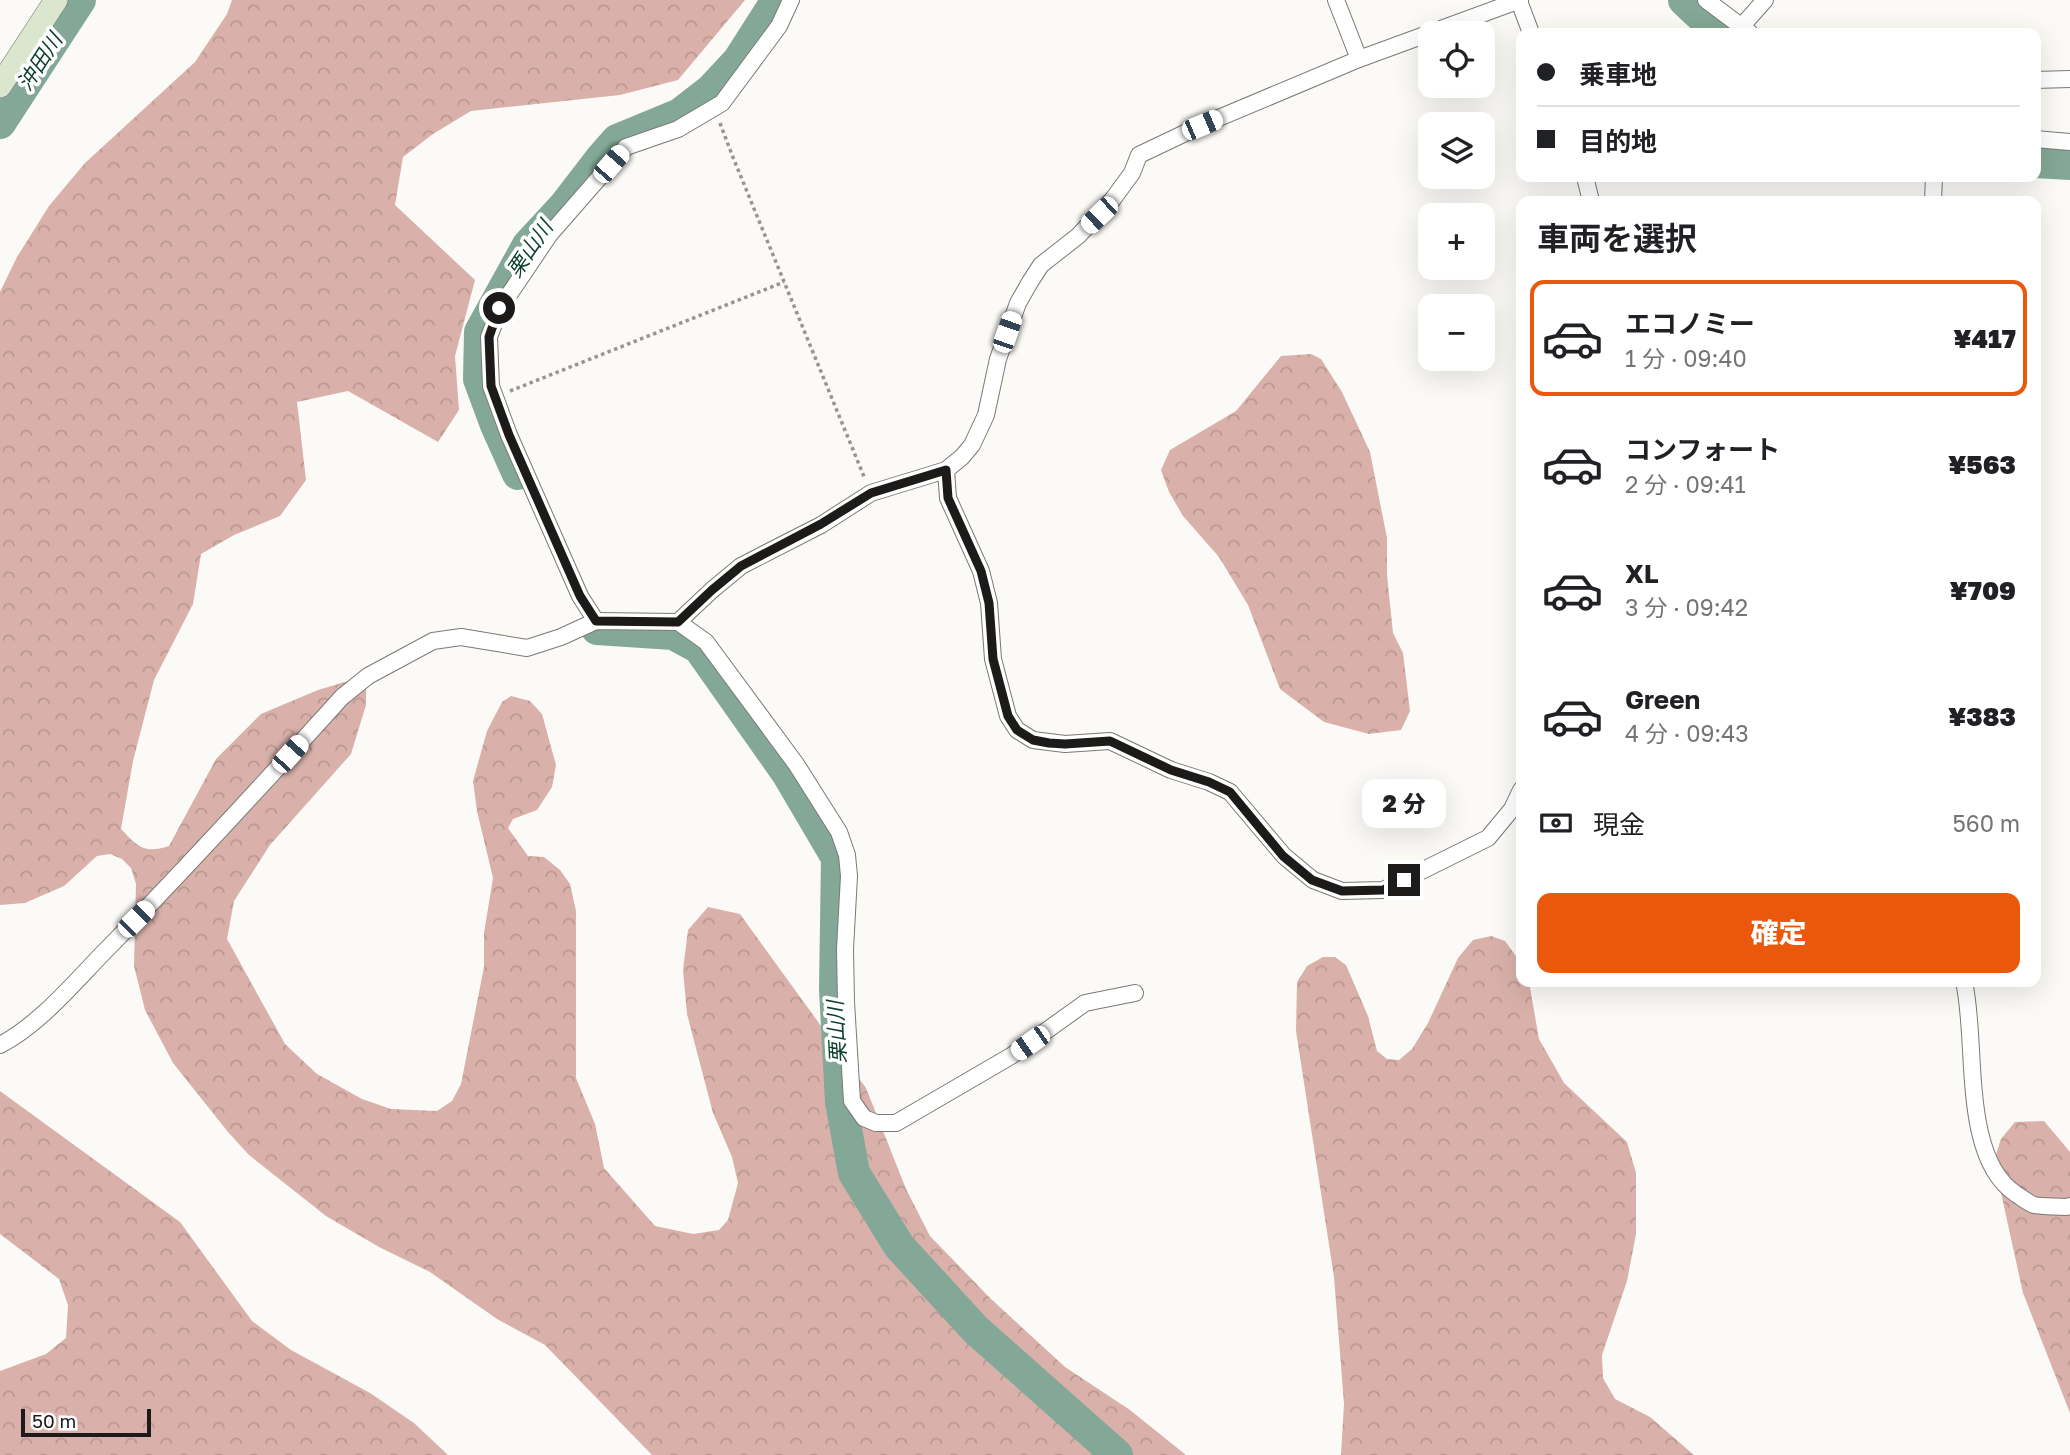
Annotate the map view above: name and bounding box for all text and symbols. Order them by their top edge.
map controls [1418,21,1495,371]
button: locate [1418,21,1495,98]
water label: 沖田川 [11,26,68,95]
text: 乗車地 [1579,59,1657,90]
car [1179,107,1226,143]
button: layers [1418,112,1495,189]
text: 目的地 [1579,126,1657,157]
car [590,141,633,187]
car [1077,193,1122,237]
button: + [1418,203,1495,280]
water label: 栗山川 [501,213,559,282]
text: 車両を選択 [1537,219,1697,257]
route start [483,292,515,324]
button: − [1418,294,1495,371]
icon: car [1541,307,1604,370]
text: エコノミー [1625,308,1755,339]
car [991,309,1024,355]
text: ¥417 [1953,323,2016,354]
text: 1 分 · 09:40 [1625,344,1747,372]
icon: car [1541,433,1604,496]
text: コンフォート [1625,434,1780,465]
text: ¥563 [1948,449,2016,480]
text: 2 分 · 09:41 [1625,470,1746,498]
text: XL [1625,558,1659,589]
icon: car [1541,559,1604,622]
text: ¥709 [1949,575,2016,606]
text: 3 分 · 09:42 [1625,593,1748,621]
text: Green [1625,684,1700,715]
icon: car [1541,685,1604,748]
text: ¥383 [1948,701,2016,732]
text: 4 分 · 09:43 [1625,719,1749,747]
car [269,731,312,777]
callout: 2 分 [1362,778,1446,828]
text: 2 分 [1382,789,1426,817]
icon: cash [1537,804,1575,842]
text: 現金 [1593,809,1645,840]
text: 560 m [1952,809,2020,837]
route end [1388,864,1420,896]
button: 確定 [1537,893,2020,973]
car [114,897,159,941]
water label: 栗山川 [821,998,851,1064]
car [1007,1022,1054,1064]
scale bar [21,1406,150,1438]
text: 50 m [32,1409,76,1432]

